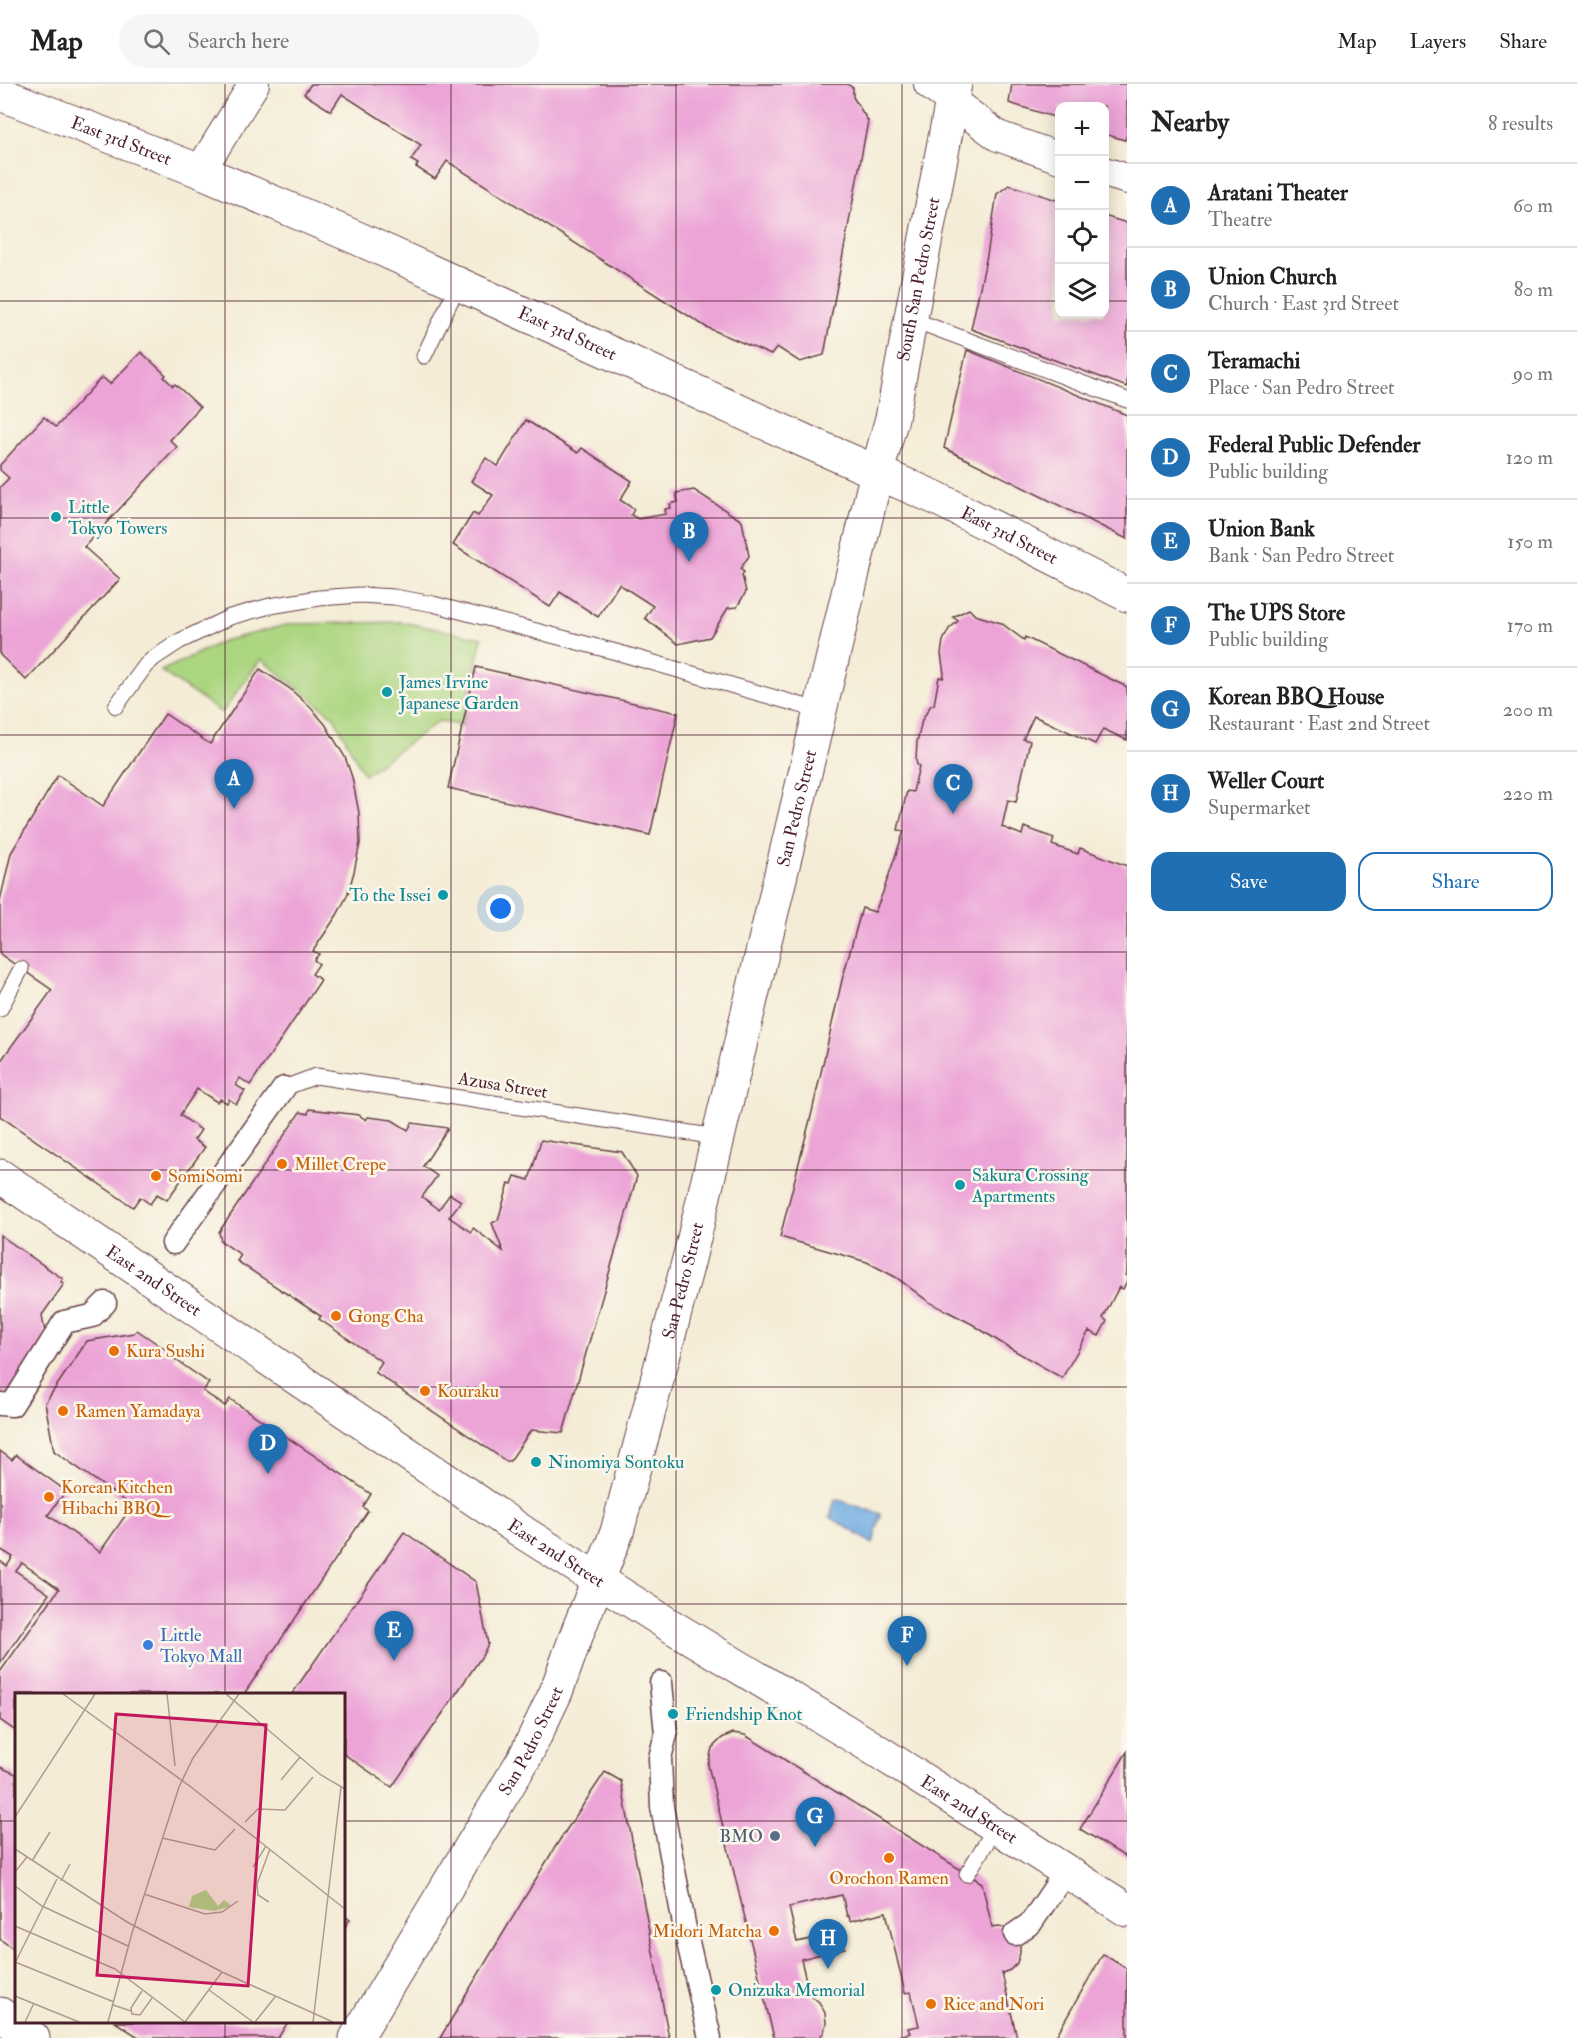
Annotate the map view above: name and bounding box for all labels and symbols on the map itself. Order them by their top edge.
street label: East 3rd Street [68,111,175,171]
street label: South San Pedro Street [892,195,945,363]
street label: East 3rd Street [514,301,620,366]
place label: Little Tokyo Towers [68,496,168,540]
street label: East 3rd Street [957,501,1062,570]
marker: Little Tokyo Towers [49,510,63,524]
pin: B [670,512,708,562]
place label: James Irvine Japanese Garden [398,671,519,715]
marker: James Irvine Japanese Garden [380,685,394,699]
street label: San Pedro Street [772,747,822,869]
pin: A [214,760,254,809]
pin: C [934,764,972,814]
place label: To the Issei [349,884,431,907]
marker: To the Issei [436,888,450,902]
your location [486,894,515,923]
street label: Azusa Street [456,1067,549,1104]
place label: Millet Crepe [294,1153,387,1176]
marker: Millet Crepe [275,1157,289,1171]
place label: Sakura Crossing Apartments [971,1164,1090,1208]
place label: SomiSomi [168,1165,243,1188]
marker: SomiSomi [149,1169,163,1183]
marker: Sakura Crossing Apartments [953,1178,967,1192]
street label: San Pedro Street [657,1220,709,1342]
street label: East 2nd Street [101,1240,206,1322]
place label: Gong Cha [348,1305,424,1328]
marker: Gong Cha [329,1309,343,1323]
place label: Kura Sushi [126,1340,205,1363]
marker: Kura Sushi [107,1344,121,1358]
place label: Kouraku [437,1380,499,1403]
marker: Kouraku [418,1384,432,1398]
place label: Ramen Yamadaya [75,1400,201,1423]
marker: Ramen Yamadaya [56,1404,70,1418]
pin: D [248,1424,288,1474]
place label: Ninomiya Sontoku [548,1451,684,1474]
marker: Ninomiya Sontoku [529,1455,543,1469]
place label: Korean Kitchen Hibachi BBQ [61,1476,173,1520]
marker: Korean Kitchen Hibachi BBQ [42,1490,56,1504]
street label: East 2nd Street [503,1514,609,1593]
pin: E [374,1612,414,1661]
pin: F [888,1616,926,1666]
place label: Little Tokyo Mall [160,1624,243,1668]
marker: Little Tokyo Mall [141,1638,155,1652]
street label: San Pedro Street [494,1684,569,1800]
inset map [15,1693,345,2023]
place label: Friendship Knot [685,1703,803,1726]
marker: Friendship Knot [666,1707,680,1721]
street label: East 2nd Street [916,1770,1022,1849]
pin: G [796,1798,834,1847]
place label: BMO [719,1825,763,1848]
marker: BMO [768,1829,782,1843]
marker: Orochon Ramen [882,1851,896,1865]
place label: Orochon Ramen [829,1867,949,1890]
place label: Midori Matcha [652,1920,763,1943]
pin: H [808,1920,848,1969]
marker: Midori Matcha [767,1924,781,1938]
place label: Onizuka Memorial [728,1979,865,2002]
marker: Onizuka Memorial [709,1983,723,1997]
place label: Rice and Nori [943,1993,1045,2016]
marker: Rice and Nori [924,1997,938,2011]

